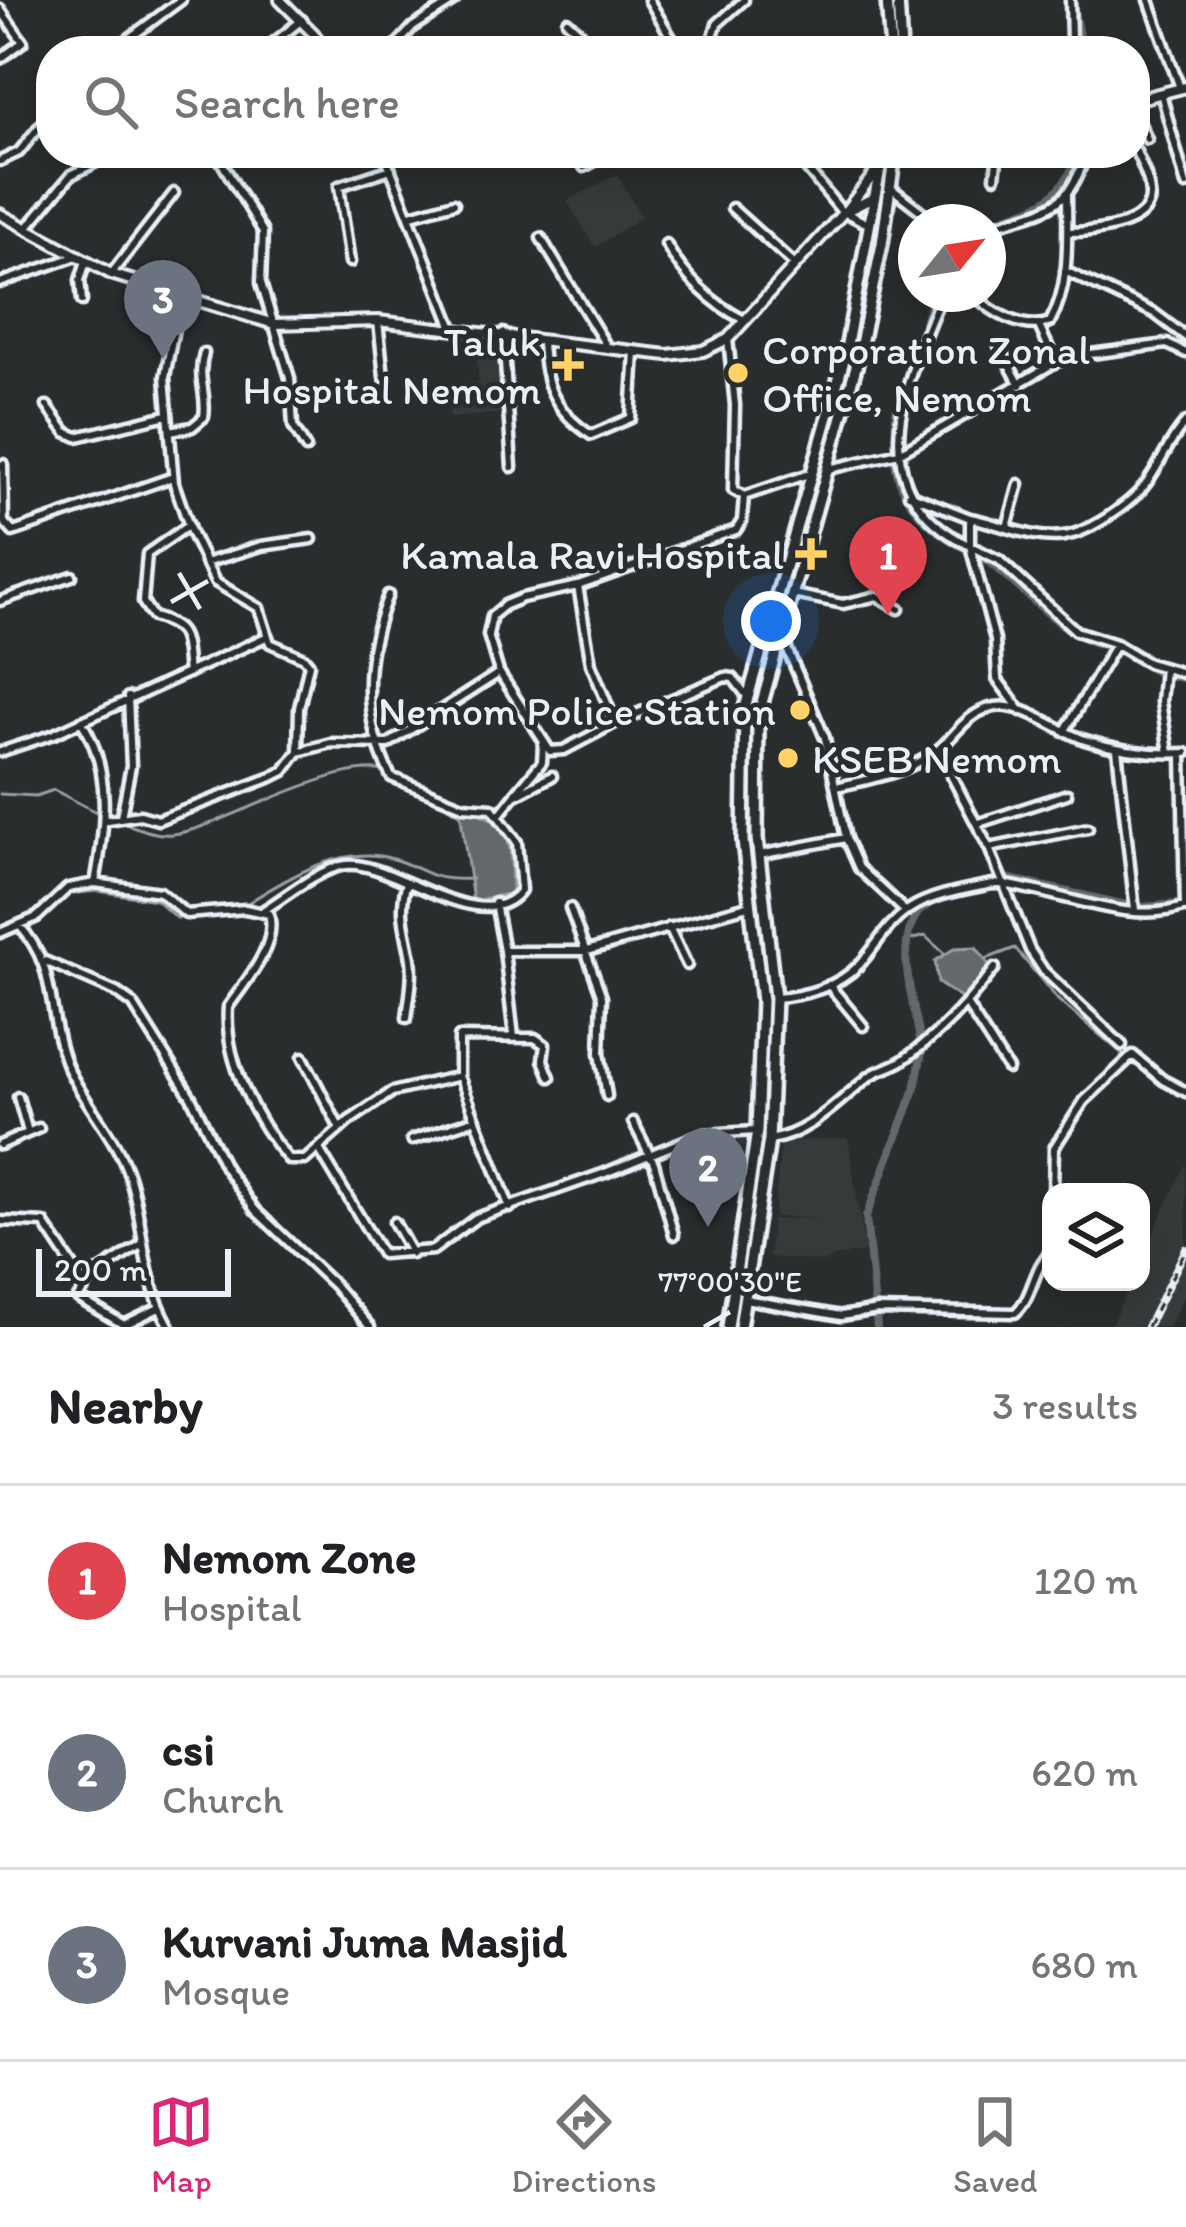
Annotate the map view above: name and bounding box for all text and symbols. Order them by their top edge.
search box [36,36,1150,168]
icon: search [78,69,144,135]
text: Search here [174,75,400,129]
north arrow [898,204,1006,312]
pin: 3 [124,260,202,359]
place label: Taluk Hospital Nemom [242,316,541,415]
place label: Corporation Zonal Office, Nemom [762,324,1090,423]
marker: Taluk Hospital Nemom [552,349,584,381]
marker: Corporation Zonal Office, Nemom [725,360,751,386]
pin: 1 [849,516,927,615]
place label: Kamala Ravi Hospital [400,529,784,580]
marker: Kamala Ravi Hospital [795,538,827,570]
your location [741,591,801,651]
place label: Nemom Police Station [378,685,776,736]
marker: Nemom Police Station [787,697,813,723]
place label: KSEB Nemom [812,733,1062,784]
marker: KSEB Nemom [775,745,801,771]
pin: 2 [669,1128,747,1227]
map controls [1042,1183,1150,1291]
button: layers [1042,1183,1150,1291]
scale bar [36,1243,231,1296]
text: 200 m [54,1250,147,1289]
text: 77°00'30"E [658,1263,802,1300]
text: Nearby [48,1375,203,1436]
text: 3 results [992,1382,1138,1429]
text: Nemom Zone [162,1530,416,1584]
text: 1 [78,1557,96,1604]
text: 120 m [1034,1557,1138,1604]
text: Hospital [162,1584,301,1631]
text: csi [162,1722,215,1776]
text: 2 [77,1749,97,1796]
text: 620 m [1031,1749,1138,1796]
text: Church [162,1776,284,1823]
text: Kurvani Juma Masjid [162,1914,567,1968]
text: 3 [76,1941,98,1988]
text: 680 m [1030,1941,1138,1988]
text: Mosque [162,1968,290,2015]
tab: Map [148,2089,214,2200]
tab: Directions [511,2089,656,2200]
tab: Saved [953,2089,1038,2200]

